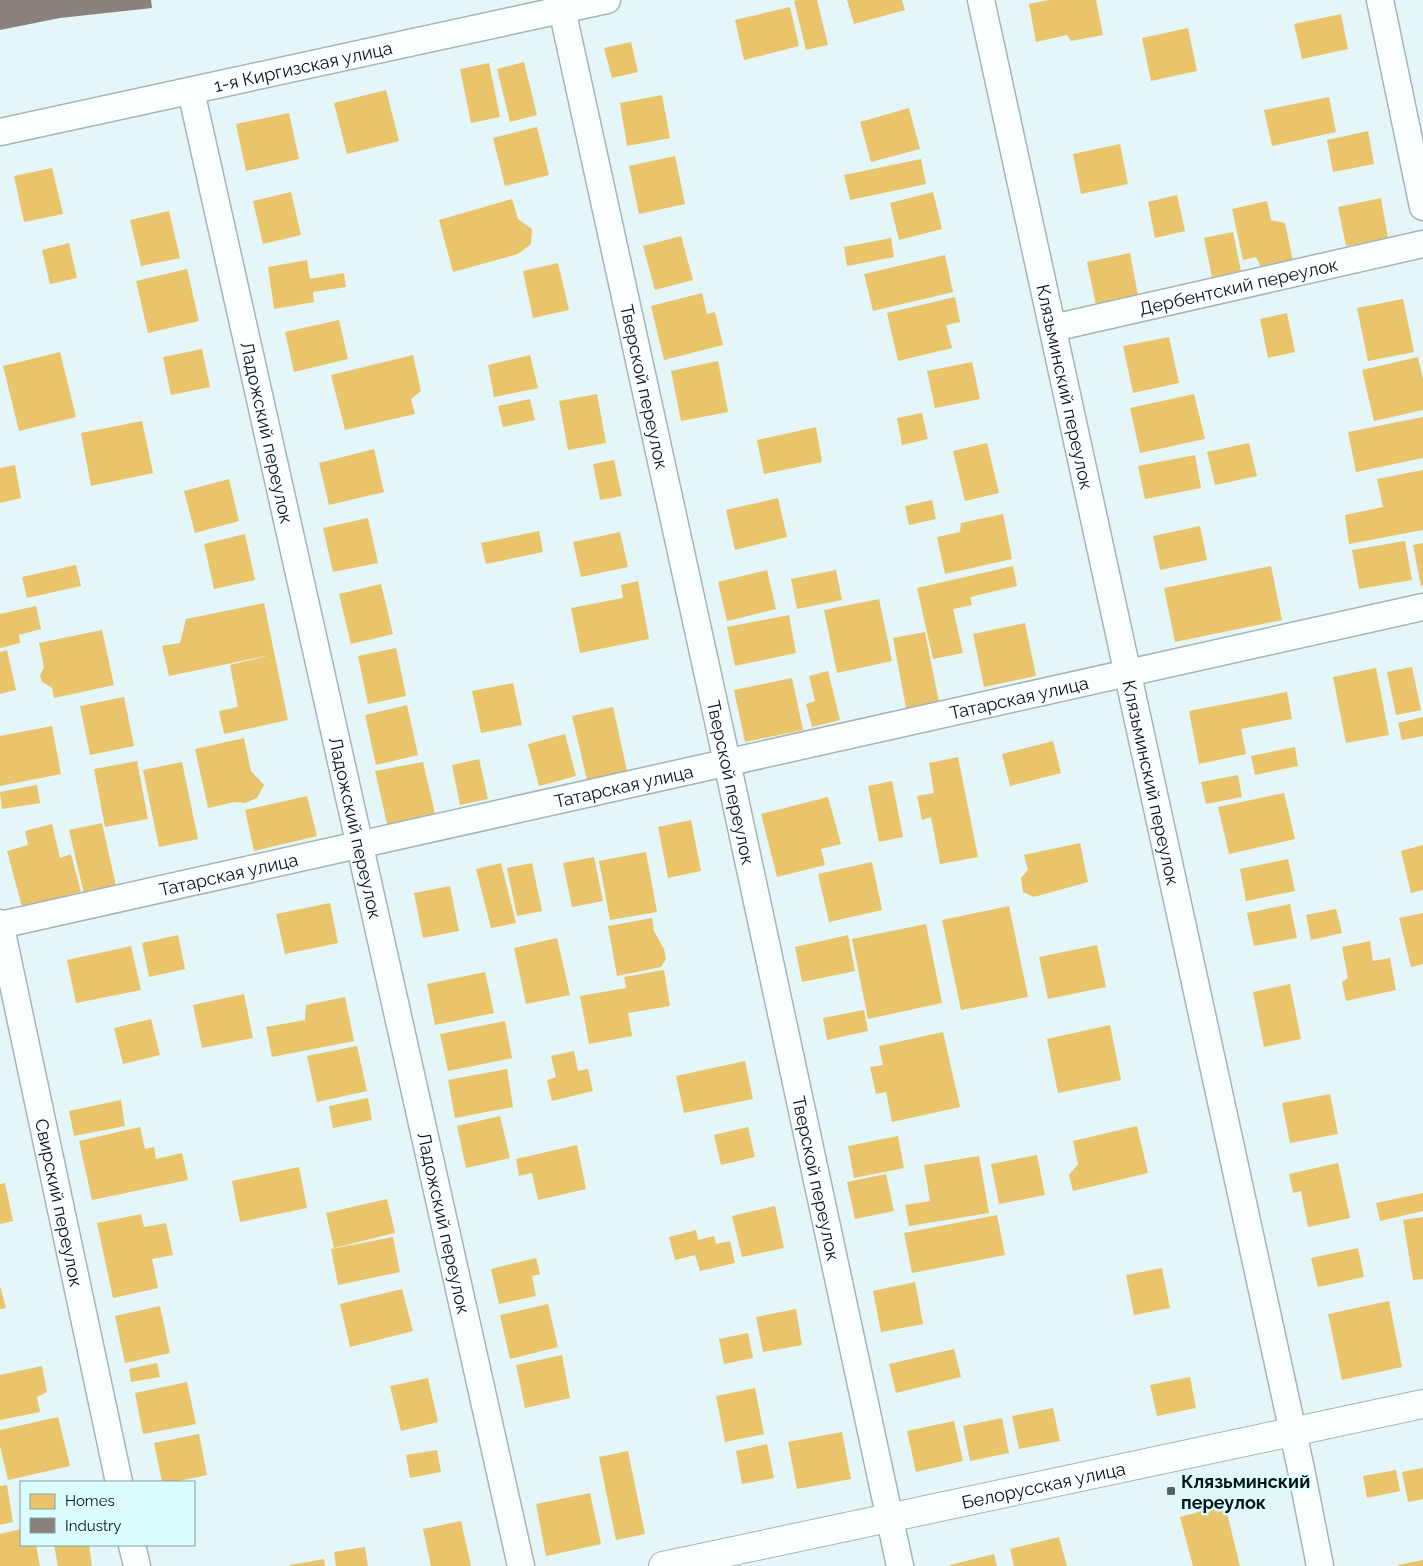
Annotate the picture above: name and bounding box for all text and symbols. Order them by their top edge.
street label: 1-я Киргизская улица [212,37,394,96]
street label: Дербентский переулок [1137,253,1340,319]
street label: Клязьминский переулок [1033,282,1098,492]
street label: Тверской переулок [617,303,673,471]
street label: Ладожский переулок [237,340,298,526]
street label: Татарская улица [947,672,1090,723]
street label: Клязьминский переулок [1119,678,1184,887]
street label: Тверской переулок [703,698,759,867]
street label: Ладожский переулок [325,735,386,921]
street label: Татарская улица [552,760,695,811]
street label: Татарская улица [157,848,300,900]
street label: Тверской переулок [789,1094,845,1263]
street label: Свирский переулок [31,1117,88,1289]
street label: Ладожский переулок [414,1130,475,1316]
street label: Белорусская улица [960,1457,1127,1513]
place label: Клязьминский переулок [1181,1471,1310,1513]
legend [20,1481,195,1546]
marker: Клязьминский переулок [1165,1485,1177,1497]
text: Homes [65,1492,115,1510]
text: Industry [65,1517,121,1535]

